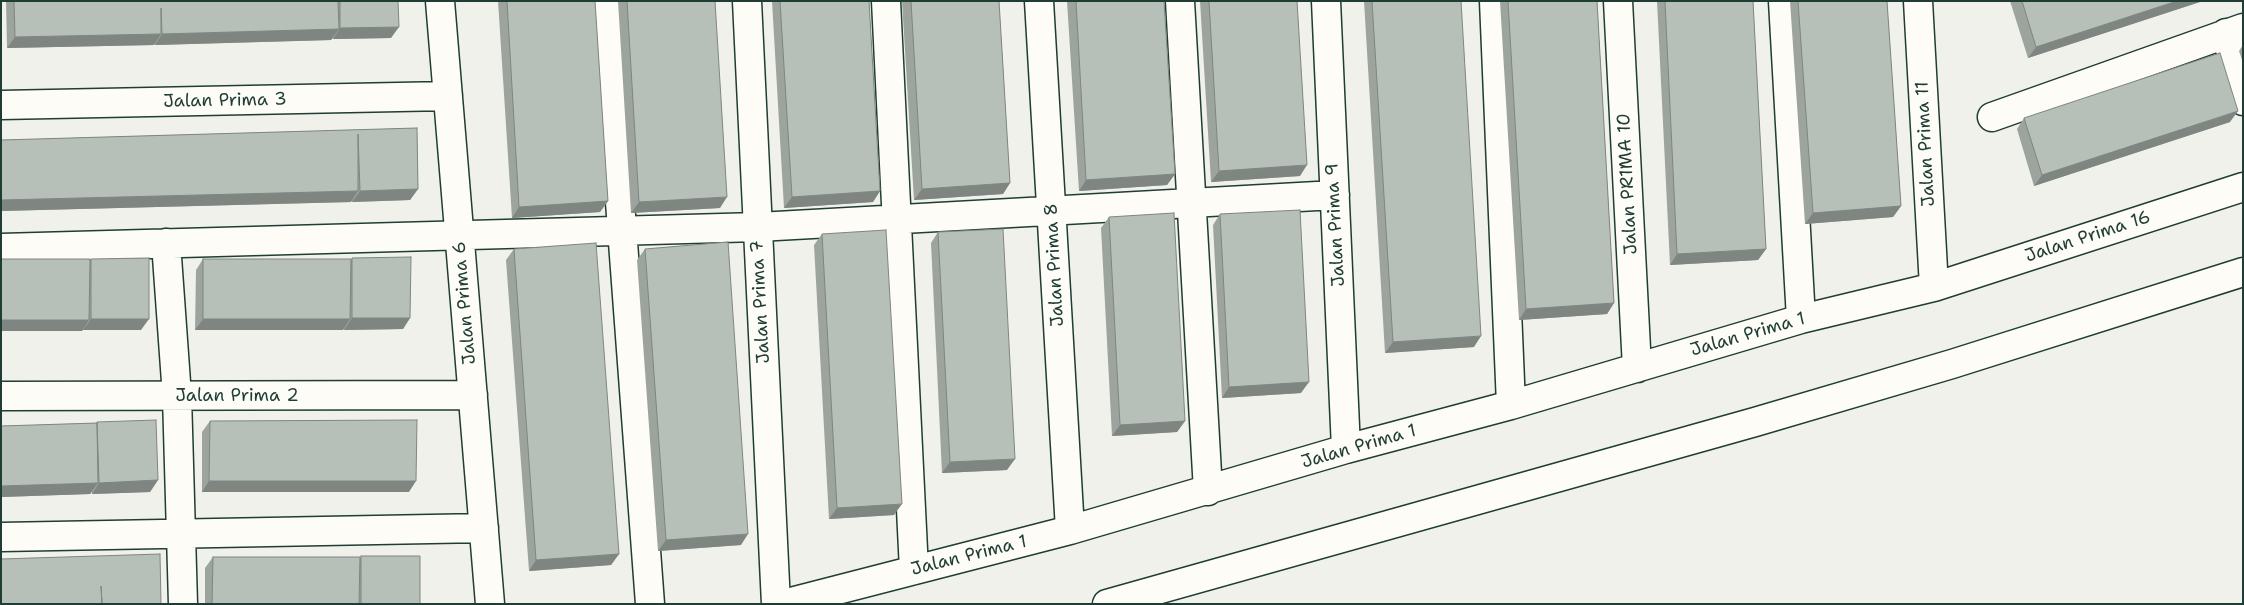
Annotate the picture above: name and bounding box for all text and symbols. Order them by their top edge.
street label: Jalan Prima 11 [1912,81,1940,207]
street label: Jalan Prima 3 [163,89,287,113]
street label: Jalan PR1MA 10 [1614,113,1642,255]
street label: Jalan Prima 9 [1322,163,1350,287]
street label: Jalan Prima 8 [1041,203,1069,327]
street label: Jalan Prima 16 [2023,207,2153,267]
street label: Jalan Prima 6 [449,240,481,366]
street label: Jalan Prima 7 [747,240,775,364]
street label: Jalan Prima 1 [1688,308,1808,362]
street label: Jalan Prima 2 [175,385,299,407]
street label: Jalan Prima 1 [1299,420,1419,474]
street label: Jalan Prima 1 [909,531,1029,581]

